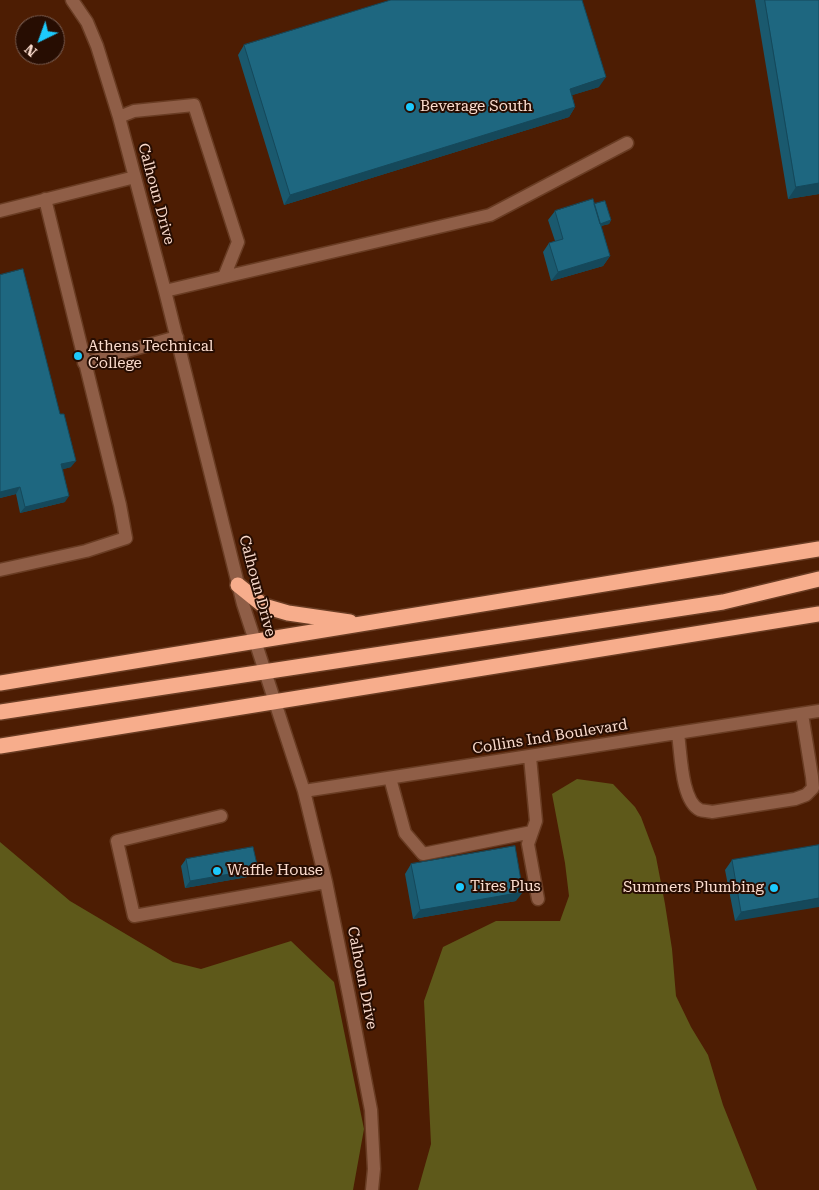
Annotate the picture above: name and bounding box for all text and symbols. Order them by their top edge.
north arrow [15,15,65,65]
text: N [21,41,40,60]
place label: Beverage South [420,98,533,116]
marker: Beverage South [404,101,416,113]
street label: Calhoun Drive [134,141,178,247]
place label: Athens Technical College [88,338,214,373]
marker: Athens Technical College [72,350,84,362]
street label: Calhoun Drive [235,533,279,639]
street label: Collins Ind Boulevard [471,716,629,758]
place label: Waffle House [227,862,323,880]
marker: Waffle House [211,865,223,877]
place label: Tires Plus [470,878,541,896]
place label: Summers Plumbing [623,879,764,897]
marker: Tires Plus [454,881,466,893]
marker: Summers Plumbing [768,882,780,894]
street label: Calhoun Drive [343,925,381,1031]

